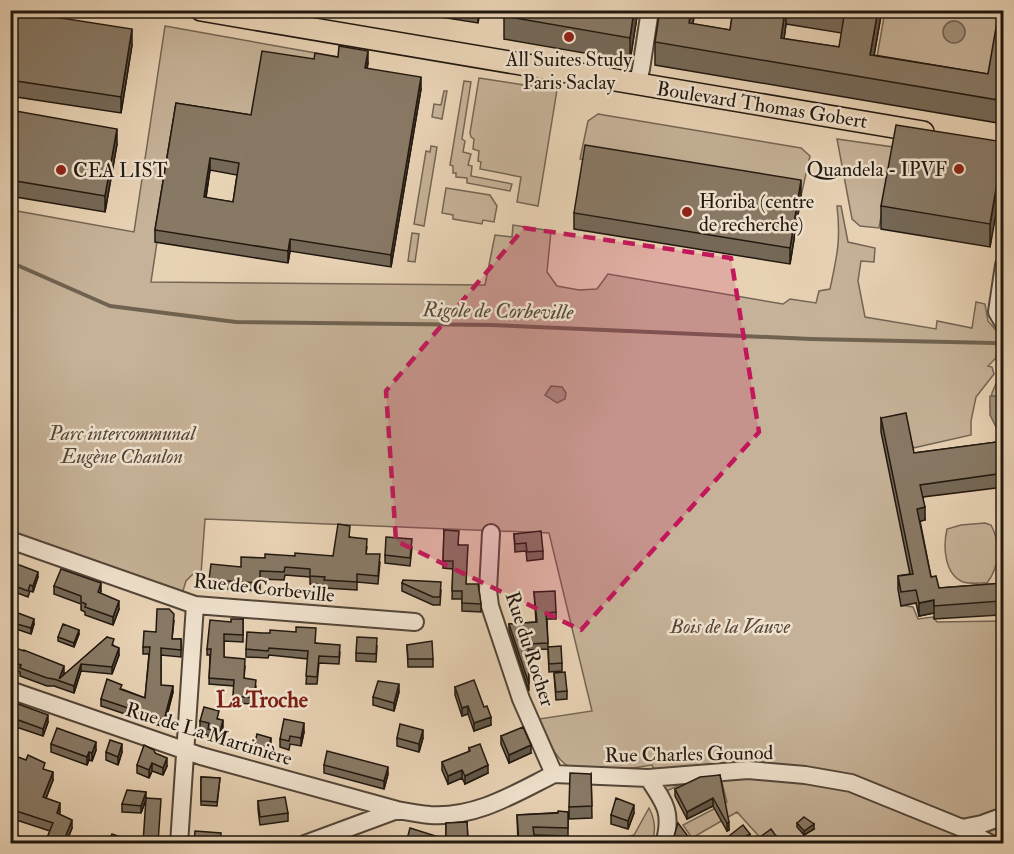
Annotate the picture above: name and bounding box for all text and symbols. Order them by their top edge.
marker: All Suites Study Paris Saclay [562,30,576,44]
place label: All Suites Study Paris Saclay [505,47,633,95]
street label: Boulevard Thomas Gobert [655,76,870,134]
place label: Quandela - IPVF [806,157,947,182]
place label: CEA LIST [73,158,168,183]
marker: Quandela - IPVF [952,162,966,176]
marker: CEA LIST [54,163,68,177]
place label: Horiba (centre de recherche) [699,189,814,237]
marker: Horiba (centre de recherche) [680,205,694,219]
water label: Rigole de Corbeville [421,296,575,326]
park label: Parc intercommunal Eugène Chanlon [48,421,197,469]
street label: Rue de Corbeville [192,568,336,608]
street label: Rue du Rocher [500,588,561,710]
park label: Bois de la Vauve [669,614,790,639]
district label: La Troche [216,686,309,714]
street label: Rue de La Martinière [123,697,295,771]
street label: Rue Charles Gounod [604,740,774,768]

